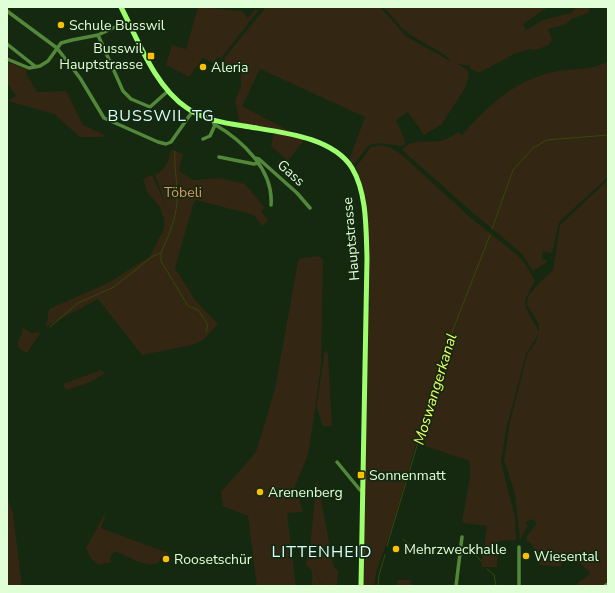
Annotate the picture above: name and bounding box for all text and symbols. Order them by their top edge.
place label: Schule Busswil [69,16,166,35]
marker: Schule Busswil [56,20,66,30]
place label: Busswil Hauptstrasse [59,39,144,74]
marker: Busswil Hauptstrasse [146,51,156,61]
place label: Aleria [211,58,248,77]
marker: Aleria [198,62,208,72]
district label: BUSSWIL TG [107,105,215,127]
street label: Gass [273,156,309,191]
park label: Töbeli [164,183,202,202]
street label: Hauptstrasse [338,196,364,282]
water label: Moswangerkanal [409,331,461,447]
place label: Sonnenmatt [369,466,446,485]
marker: Sonnenmatt [356,470,366,480]
place label: Arenenberg [268,483,343,502]
marker: Arenenberg [255,487,265,497]
place label: Mehrzweckhalle [404,540,506,559]
district label: LITTENHEID [272,541,372,563]
marker: Mehrzweckhalle [391,544,401,554]
place label: Wiesental [534,547,600,566]
place label: Roosetschür [174,550,252,569]
marker: Wiesental [521,551,531,561]
marker: Roosetschür [161,554,171,564]

